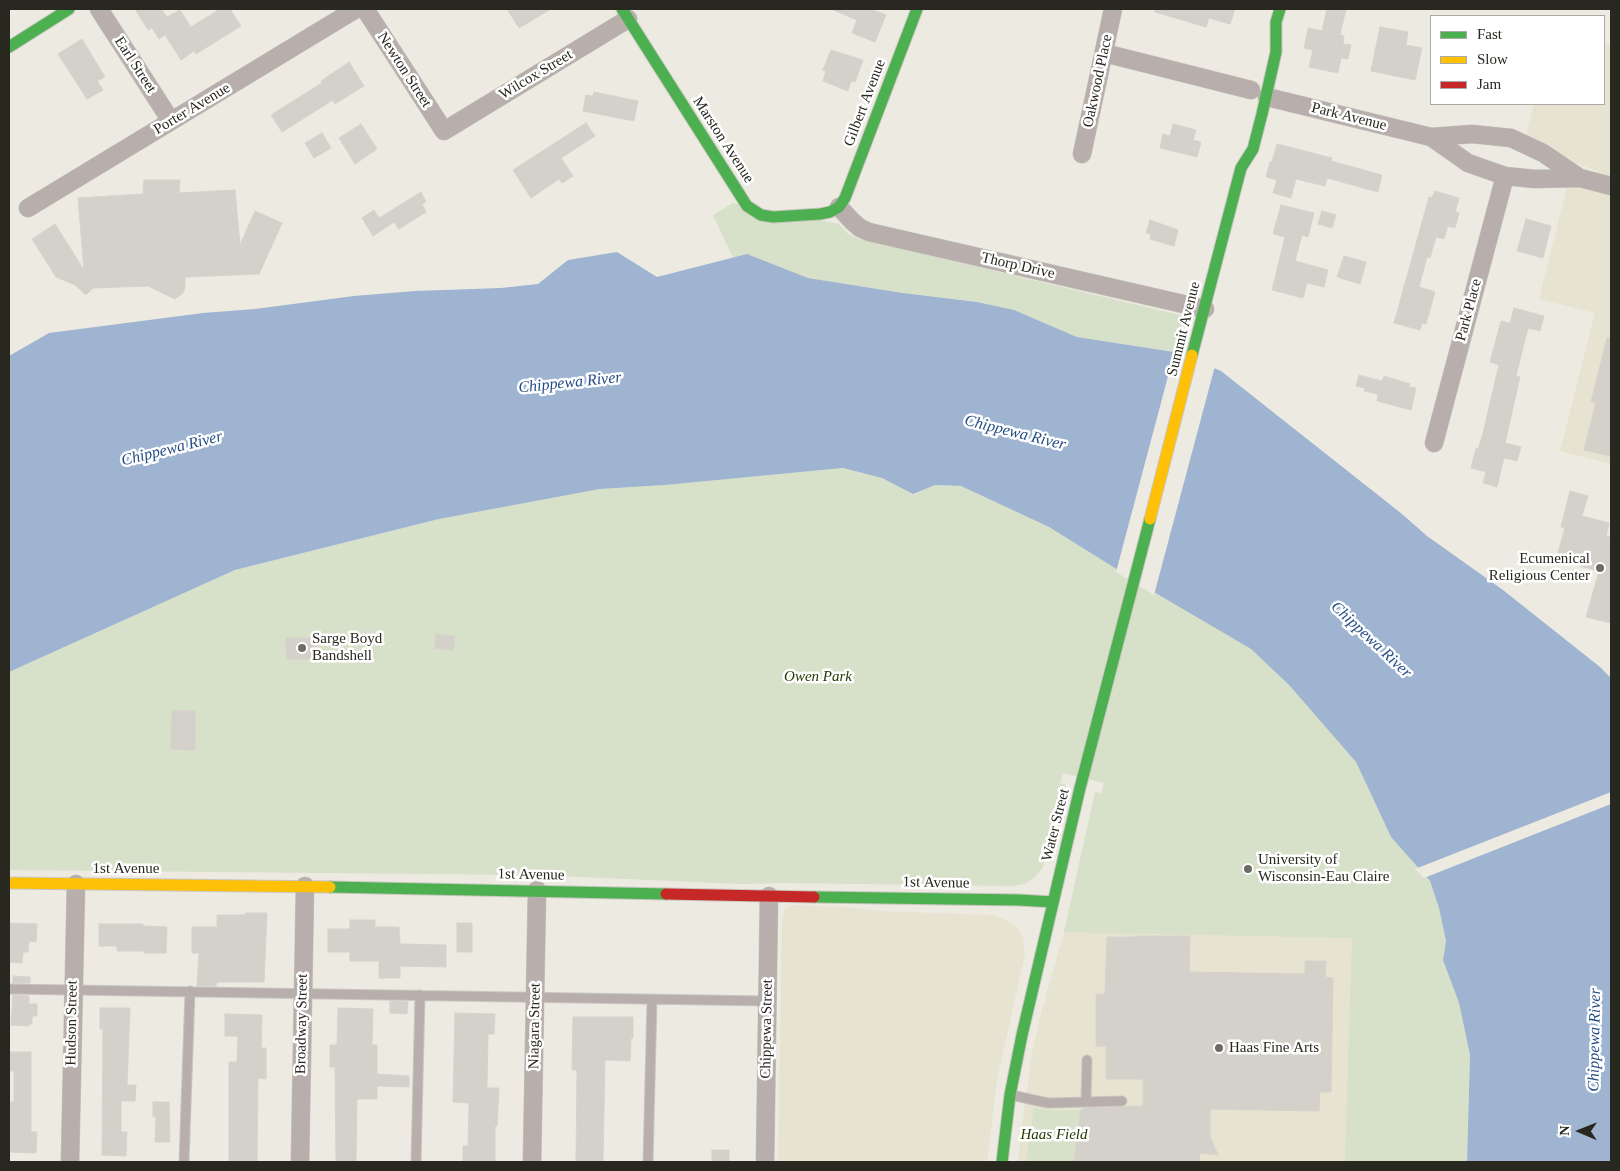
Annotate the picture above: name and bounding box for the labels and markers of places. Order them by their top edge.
place label: Ecumenical Religious Center [1489,550,1590,585]
marker: Ecumenical Religious Center [1594,562,1606,574]
place label: Sarge Boyd Bandshell [312,630,382,665]
marker: Sarge Boyd Bandshell [296,642,308,654]
place label: University of Wisconsin-Eau Claire [1258,851,1389,886]
marker: University of Wisconsin-Eau Claire [1242,863,1254,875]
place label: Haas Fine Arts [1229,1039,1319,1057]
marker: Haas Fine Arts [1213,1042,1225,1054]

